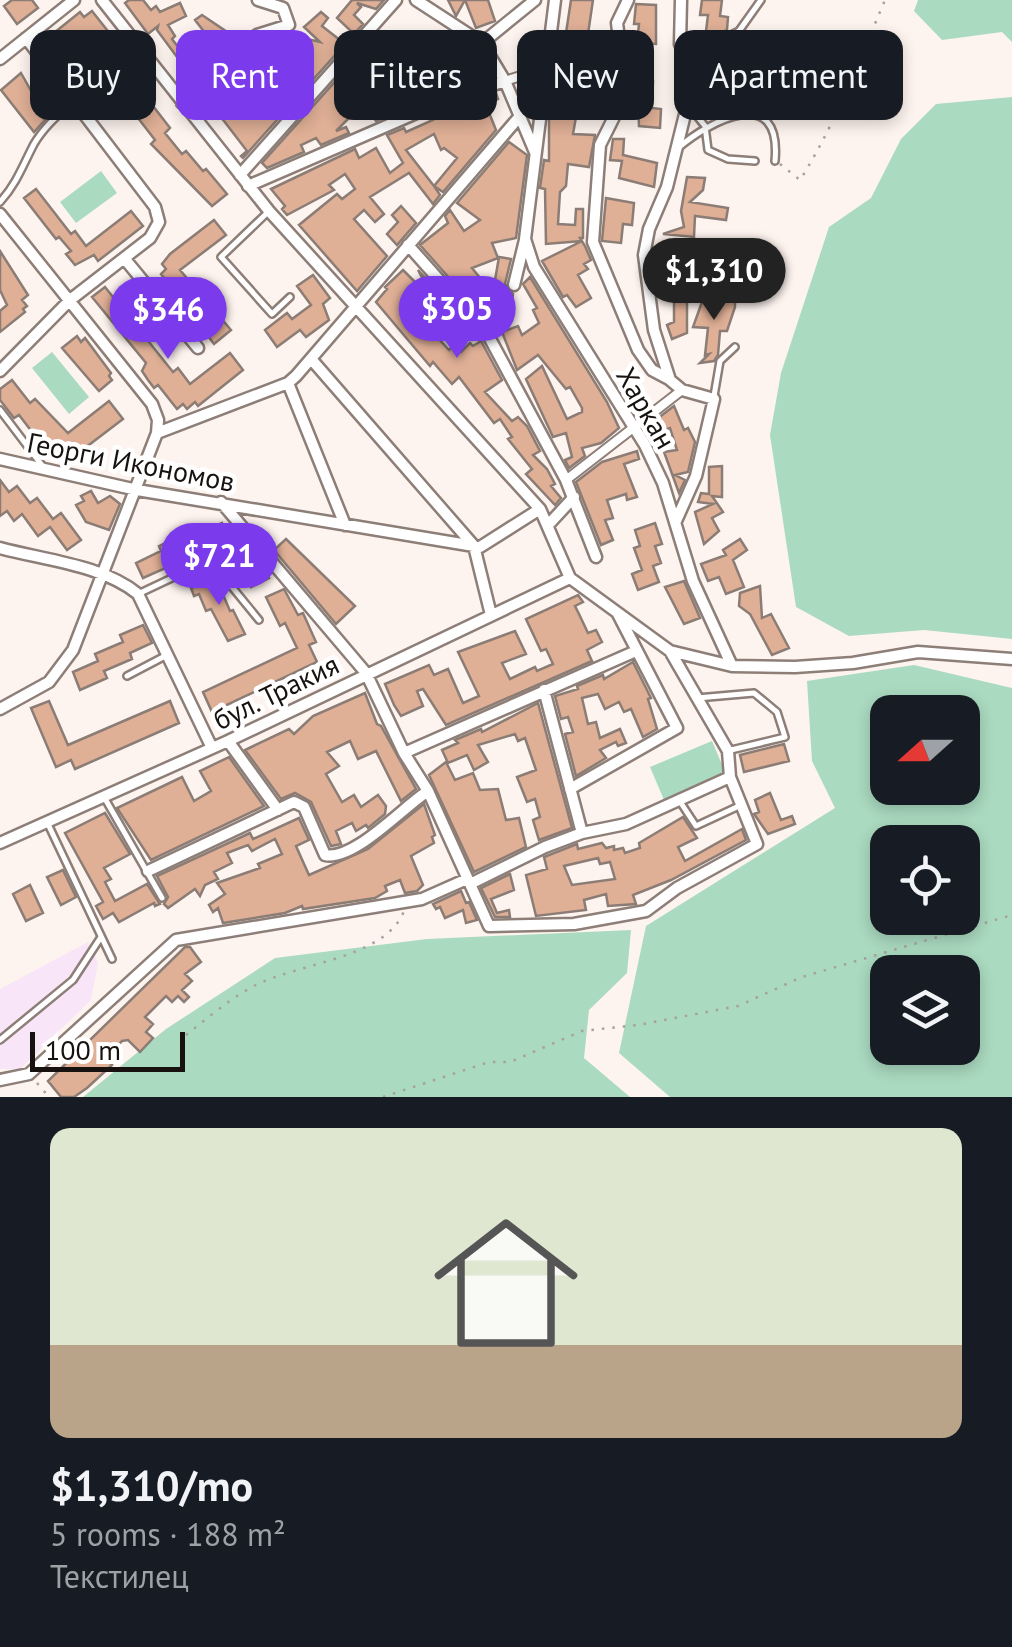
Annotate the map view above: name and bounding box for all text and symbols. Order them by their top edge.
chip: Buy [30,30,156,120]
chip: Rent [176,30,314,120]
chip: Filters [334,30,497,120]
chip: New [517,30,654,120]
chip: Apartment [674,30,903,120]
pin: $1,310 [633,238,795,323]
text: $1,310 [665,249,763,291]
pin: $305 [398,276,516,361]
pin: $346 [109,277,227,362]
text: $305 [421,287,493,329]
text: $346 [132,288,204,330]
street label: Харкан [608,360,685,455]
street label: Георги Икономов [24,423,238,500]
pin: $721 [160,523,278,608]
text: $721 [183,534,255,576]
street label: бул. Тракия [207,645,345,738]
north arrow [870,695,980,805]
map controls [870,695,980,1065]
button: locate [870,825,980,935]
button: layers [870,955,980,1065]
scale bar [30,1027,185,1072]
text: 100 m [45,1031,121,1068]
icon: home [416,1193,596,1373]
text: $1,310/mo [50,1458,253,1513]
text: 5 rooms · 188 m² [50,1513,286,1555]
text: Текстилец [50,1555,189,1597]

